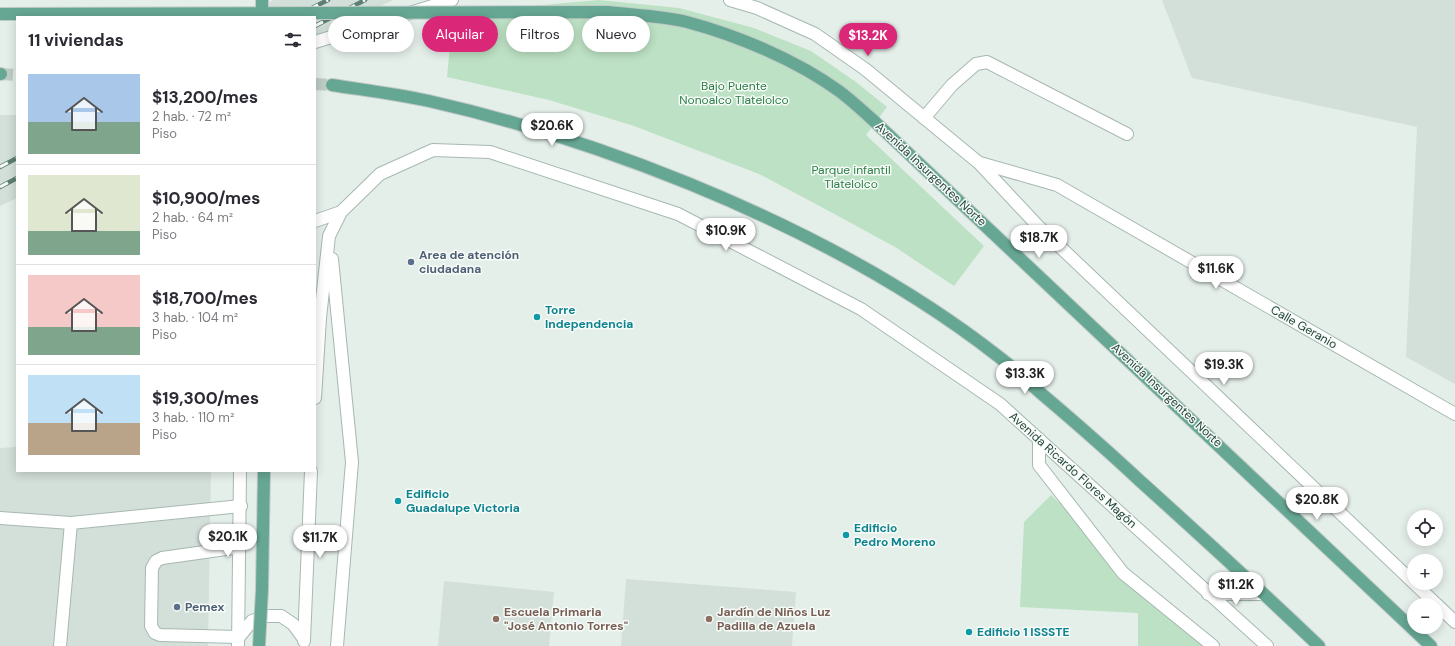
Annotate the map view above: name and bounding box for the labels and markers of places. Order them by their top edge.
pin: $13.2K [835,23,901,57]
pin: $20.6K [519,113,585,147]
pin: $10.9K [693,218,759,252]
pin: $18.7K [1006,225,1072,259]
place label: Area de atención ciudadana [419,247,519,277]
pin: $11.6K [1183,256,1249,290]
marker: Area de atención ciudadana [406,257,416,267]
place label: Torre Independencia [545,302,633,332]
marker: Torre Independencia [532,312,542,322]
pin: $19.3K [1191,352,1257,386]
pin: $13.3K [992,361,1058,395]
place label: Edificio Guadalupe Victoria [406,486,520,516]
pin: $20.8K [1284,487,1350,521]
marker: Edificio Guadalupe Victoria [393,496,403,506]
place label: Edificio Pedro Moreno [854,520,936,550]
pin: $20.1K [195,524,261,558]
pin: $11.7K [287,525,353,559]
marker: Edificio Pedro Moreno [841,530,851,540]
pin: $11.2K [1203,572,1269,606]
place label: Pemex [185,599,224,615]
marker: Pemex [172,602,182,612]
place label: Escuela Primaria "José Antonio Torres" [504,604,628,634]
place label: Jardín de Niños Luz Padilla de Azuela [717,604,831,634]
marker: Escuela Primaria "José Antonio Torres" [491,614,501,624]
marker: Jardín de Niños Luz Padilla de Azuela [704,614,714,624]
place label: Edificio 1 ISSSTE [977,624,1069,640]
marker: Edificio 1 ISSSTE [964,627,974,637]

